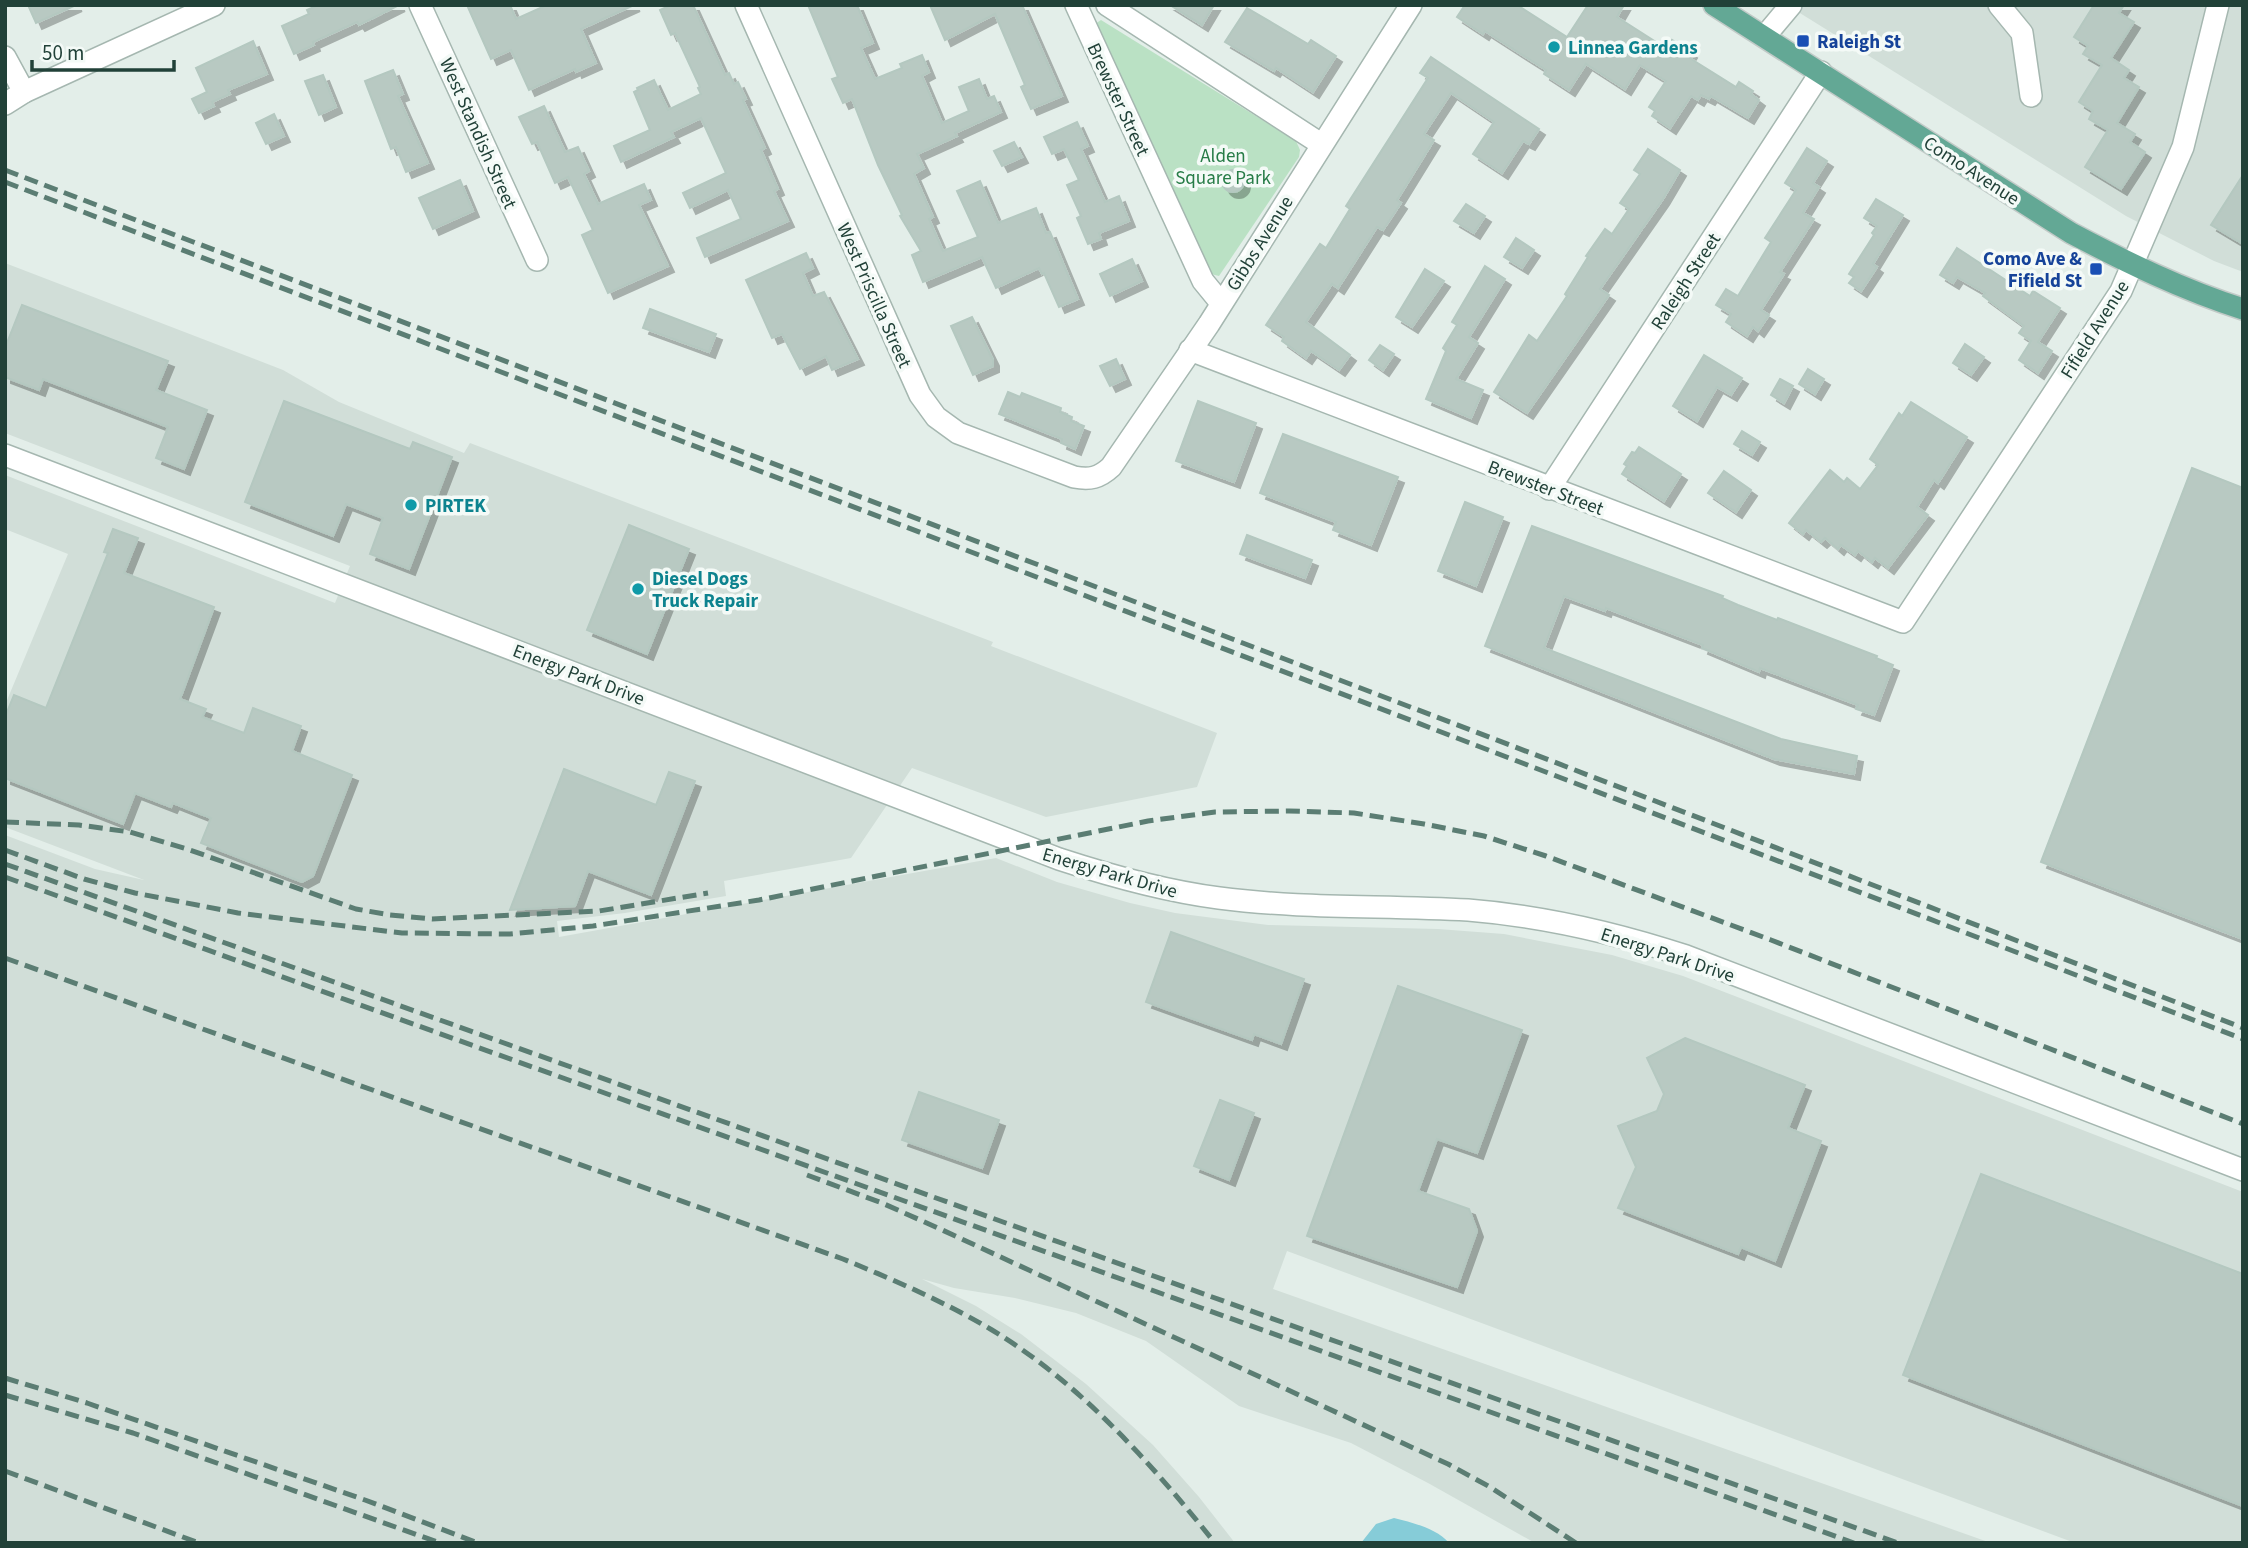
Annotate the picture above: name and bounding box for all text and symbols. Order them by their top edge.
scale bar [32,28,173,72]
place label: Raleigh St [1817,29,1901,56]
marker: Raleigh St [1795,33,1811,49]
place label: Linnea Gardens [1568,35,1698,62]
text: 50 m [42,38,84,68]
street label: Brewster Street [1080,39,1156,161]
marker: Linnea Gardens [1546,39,1562,55]
street label: West Standish Street [432,54,523,214]
street label: Como Avenue [1918,130,2024,212]
park label: Alden Square Park [1175,143,1271,192]
street label: Gibbs Avenue [1220,191,1300,297]
street label: West Priscilla Street [830,219,918,373]
street label: Raleigh Street [1645,228,1728,336]
place label: Como Ave & Fifield St [1983,246,2082,295]
marker: Como Ave & Fifield St [2088,261,2104,277]
street label: Fifield Avenue [2054,275,2136,384]
street label: Brewster Street [1484,454,1608,523]
place label: PIRTEK [425,493,486,520]
marker: PIRTEK [403,497,419,513]
place label: Diesel Dogs Truck Repair [652,566,758,615]
marker: Diesel Dogs Truck Repair [630,581,646,597]
street label: Energy Park Drive [509,638,648,713]
street label: Energy Park Drive [1039,841,1180,906]
street label: Energy Park Drive [1597,921,1738,990]

